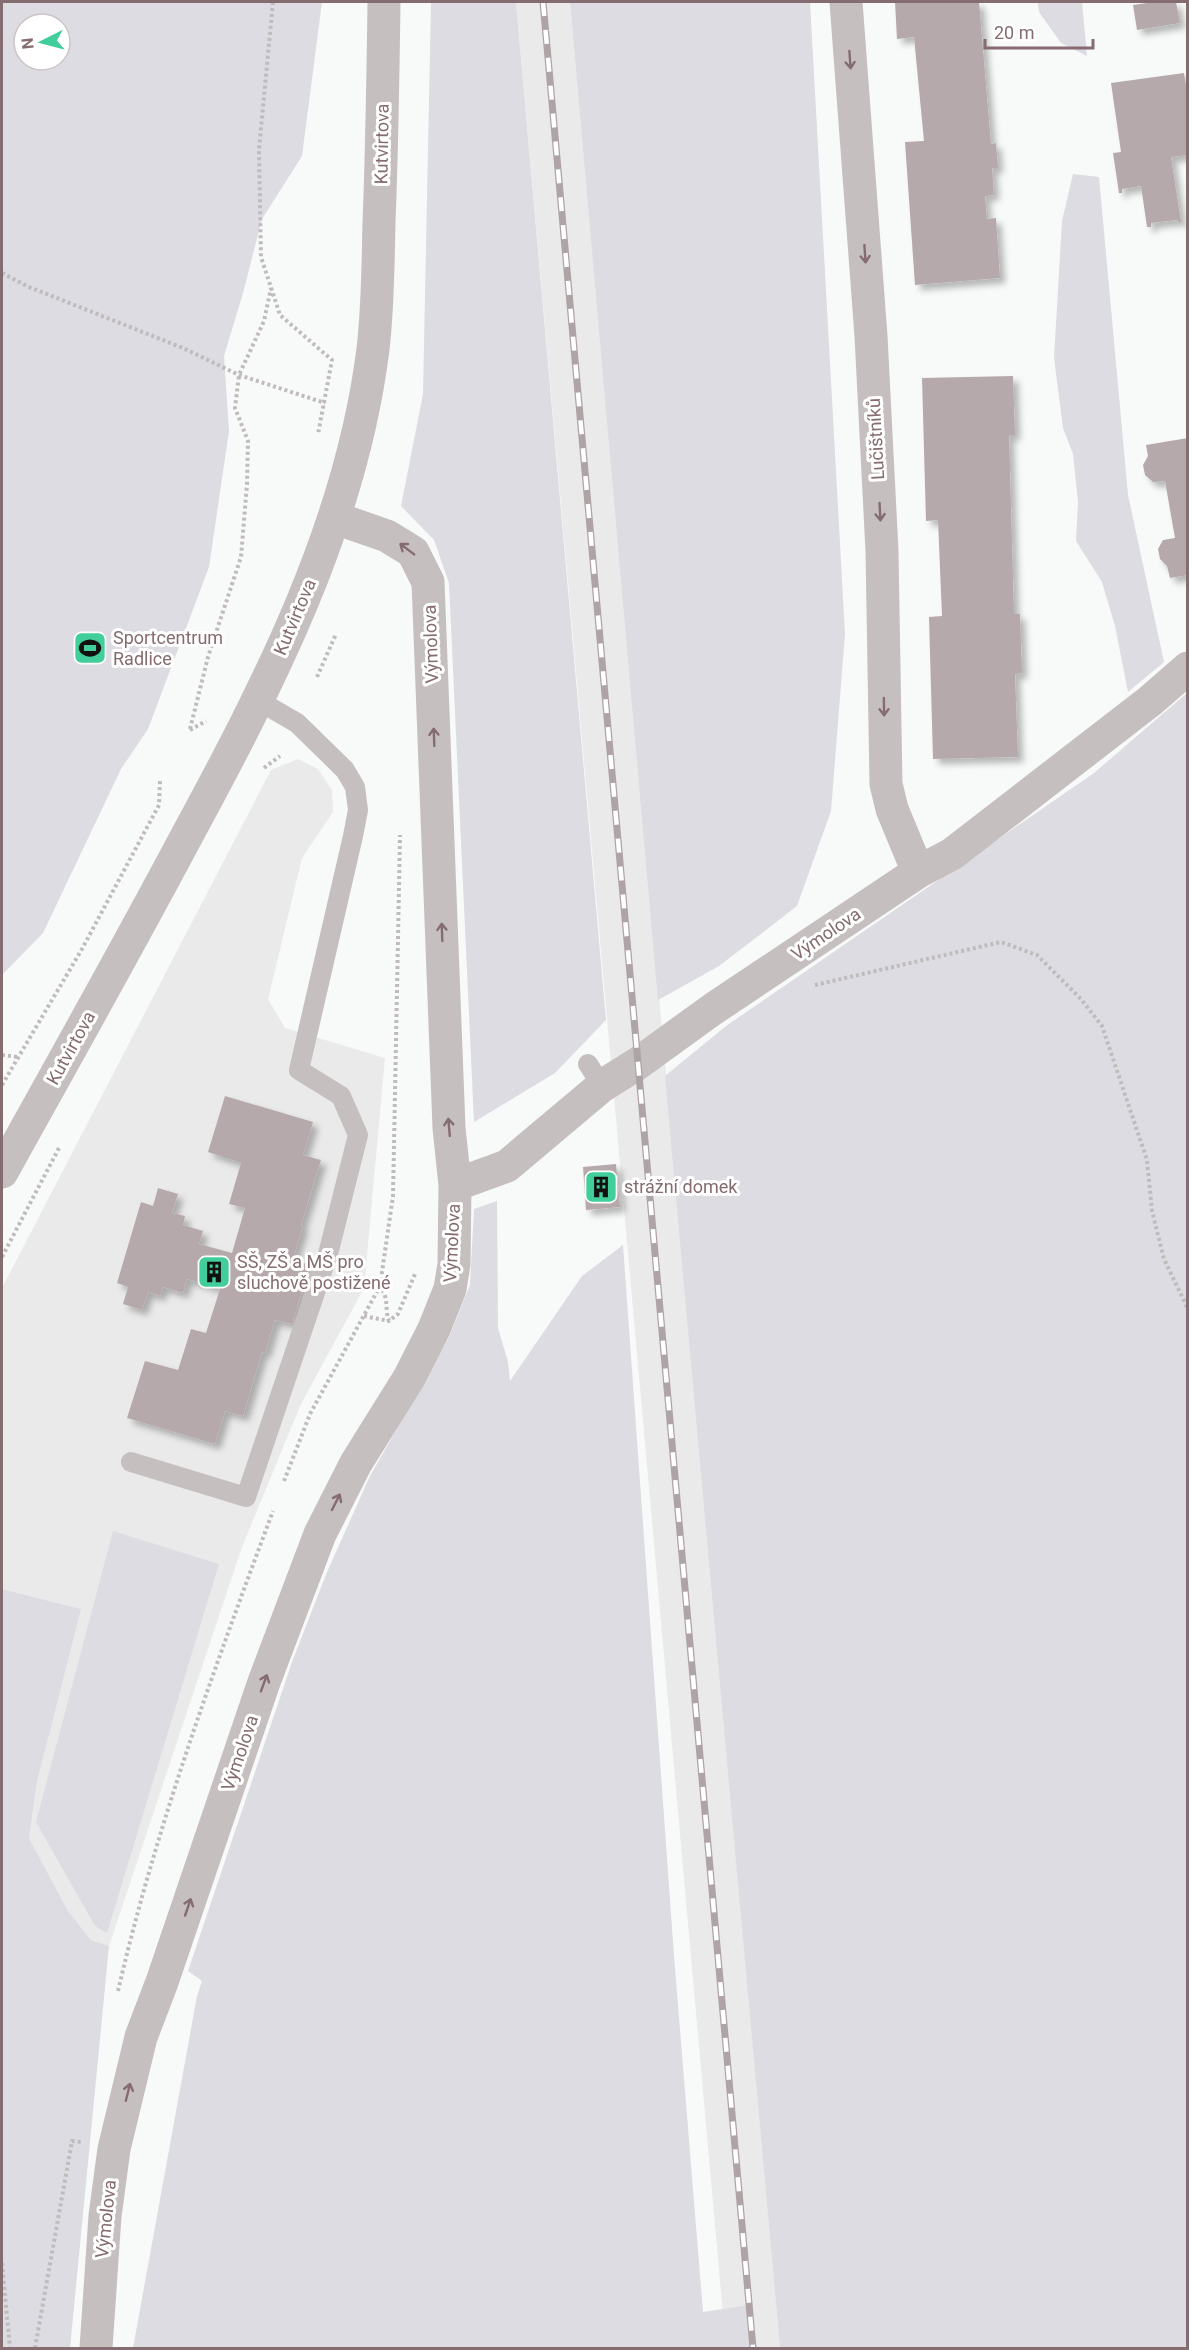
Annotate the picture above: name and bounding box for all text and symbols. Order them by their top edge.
north arrow [12,12,72,72]
scale bar [985,12,1093,50]
text: 20 m [994,22,1034,43]
text: N [18,37,38,50]
one-way arrow [845,49,856,69]
street label: Kutvirtova [370,103,393,185]
one-way arrow [860,244,871,264]
street label: Lučištníků [863,398,888,480]
one-way arrow [874,501,885,521]
one-way arrow [399,543,415,556]
street label: Kutvirtova [269,576,320,658]
street label: Výmolova [419,604,442,684]
place label: Sportcentrum Radlice [113,627,223,669]
sports icon: Sportcentrum Radlice [72,630,108,666]
one-way arrow [878,696,890,716]
one-way arrow [429,727,440,747]
street label: Výmolova [787,903,864,964]
one-way arrow [437,922,448,942]
street label: Kutvirtova [42,1007,99,1088]
one-way arrow [443,1117,454,1137]
building icon: strážní domek [583,1169,619,1205]
place label: strážní domek [624,1176,738,1197]
street label: Výmolova [439,1203,464,1283]
place label: SŠ, ZŠ a MŠ pro sluchově postižené [237,1251,390,1293]
building icon: SŠ, ZŠ a MŠ pro sluchově postižené [196,1254,232,1290]
one-way arrow [331,1493,343,1511]
one-way arrow [260,1674,271,1693]
street label: Výmolova [217,1712,262,1794]
one-way arrow [184,1898,195,1917]
one-way arrow [122,2083,134,2102]
street label: Výmolova [91,2179,120,2259]

